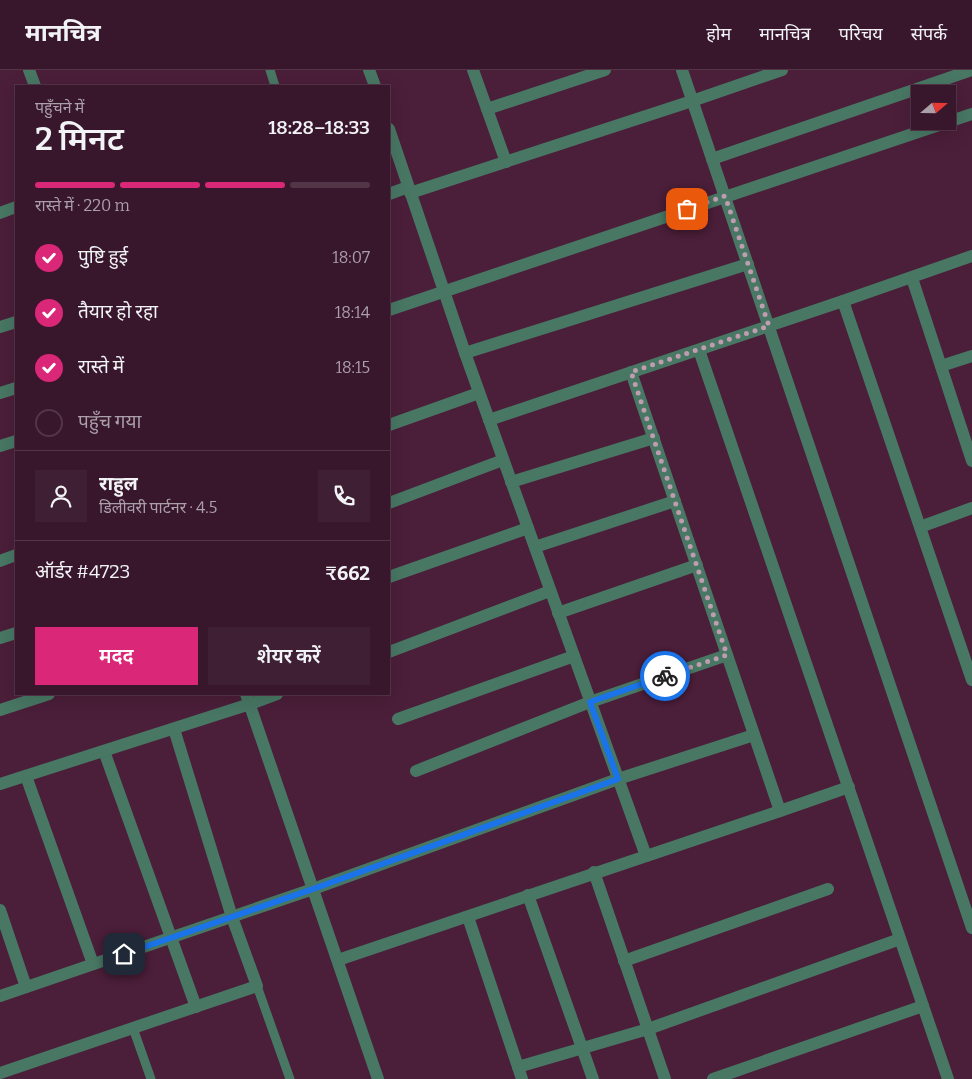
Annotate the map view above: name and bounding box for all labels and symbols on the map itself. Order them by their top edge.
north arrow [911,85,956,130]
pin [666,188,708,230]
courier [640,651,690,701]
pin [103,933,145,975]

